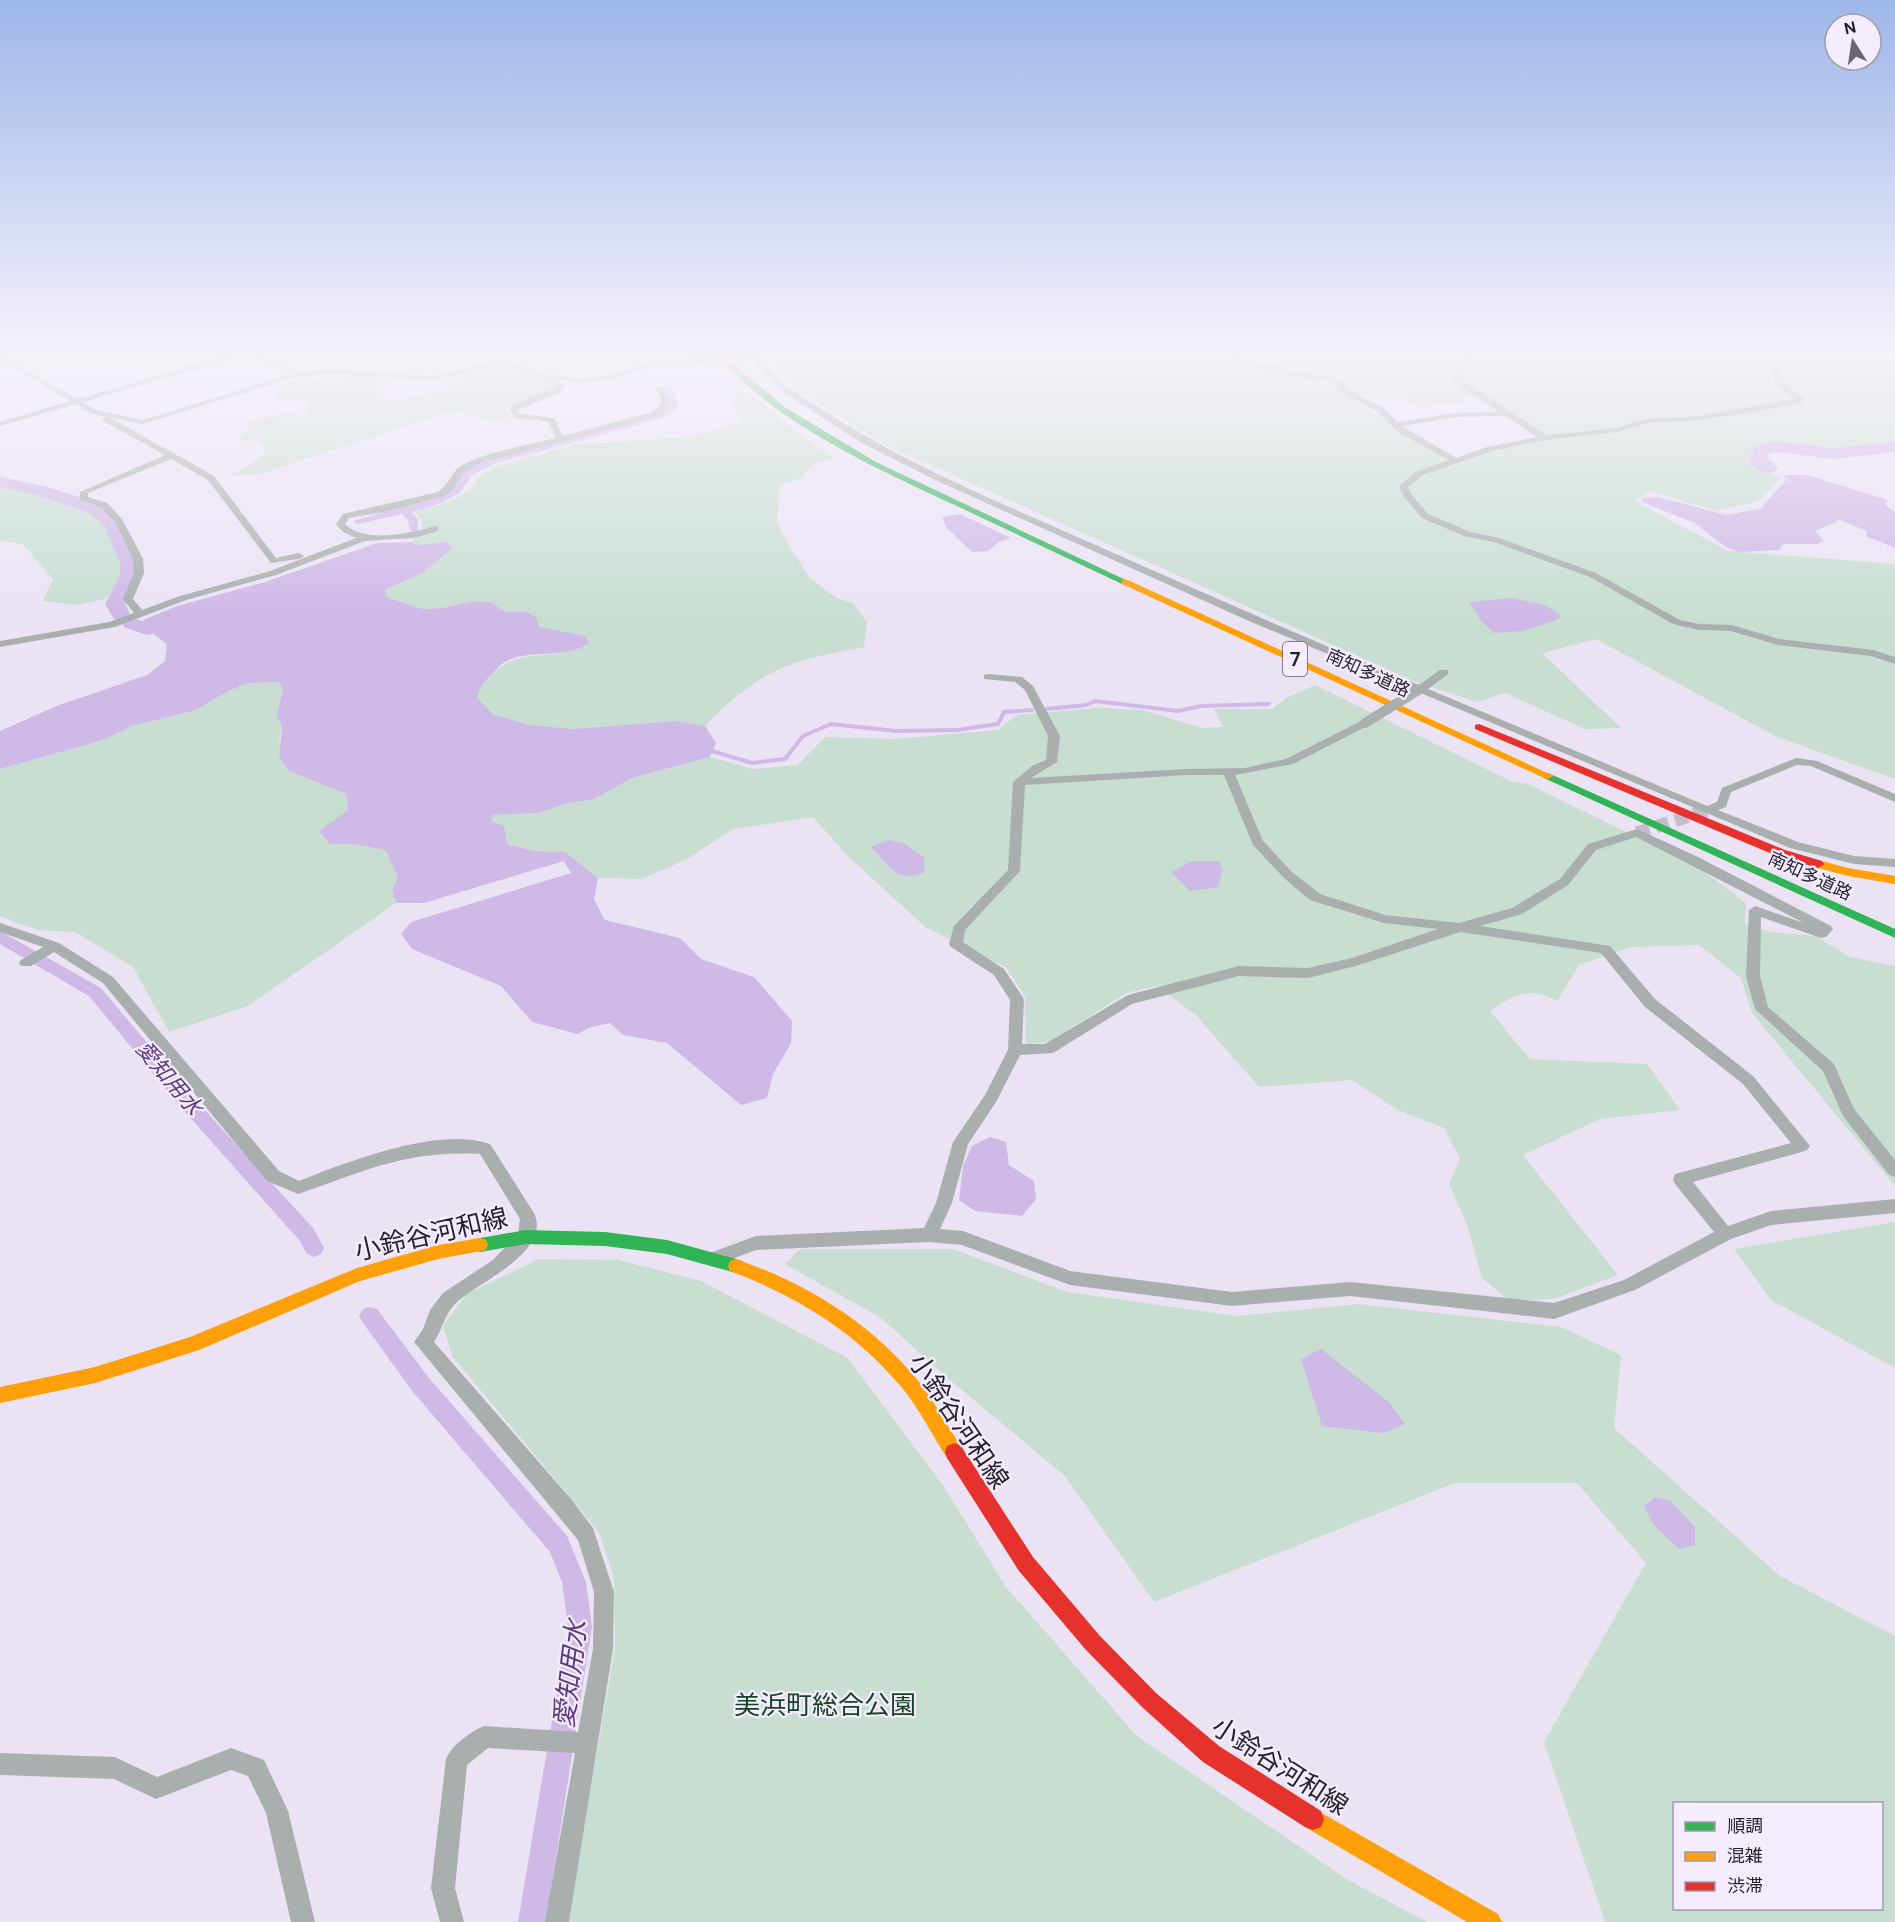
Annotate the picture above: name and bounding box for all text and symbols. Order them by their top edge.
north arrow [1823,12,1883,72]
text: N [1842,16,1858,39]
road number: 7 [1283,642,1307,676]
street label: 南知多道路 [1322,643,1414,703]
street label: 南知多道路 [1764,846,1856,906]
water label: 愛知用水 [130,1035,210,1123]
street label: 小鈴谷河和線 [351,1200,511,1268]
street label: 小鈴谷河和線 [901,1347,1017,1495]
water label: 愛知用水 [546,1615,594,1730]
park label: 美浜町総合公園 [734,1688,916,1722]
street label: 小鈴谷河和線 [1205,1709,1355,1823]
legend [1673,1802,1883,1910]
text: 順調 [1727,1814,1763,1838]
text: 混雑 [1727,1844,1763,1868]
text: 渋滞 [1727,1874,1763,1898]

